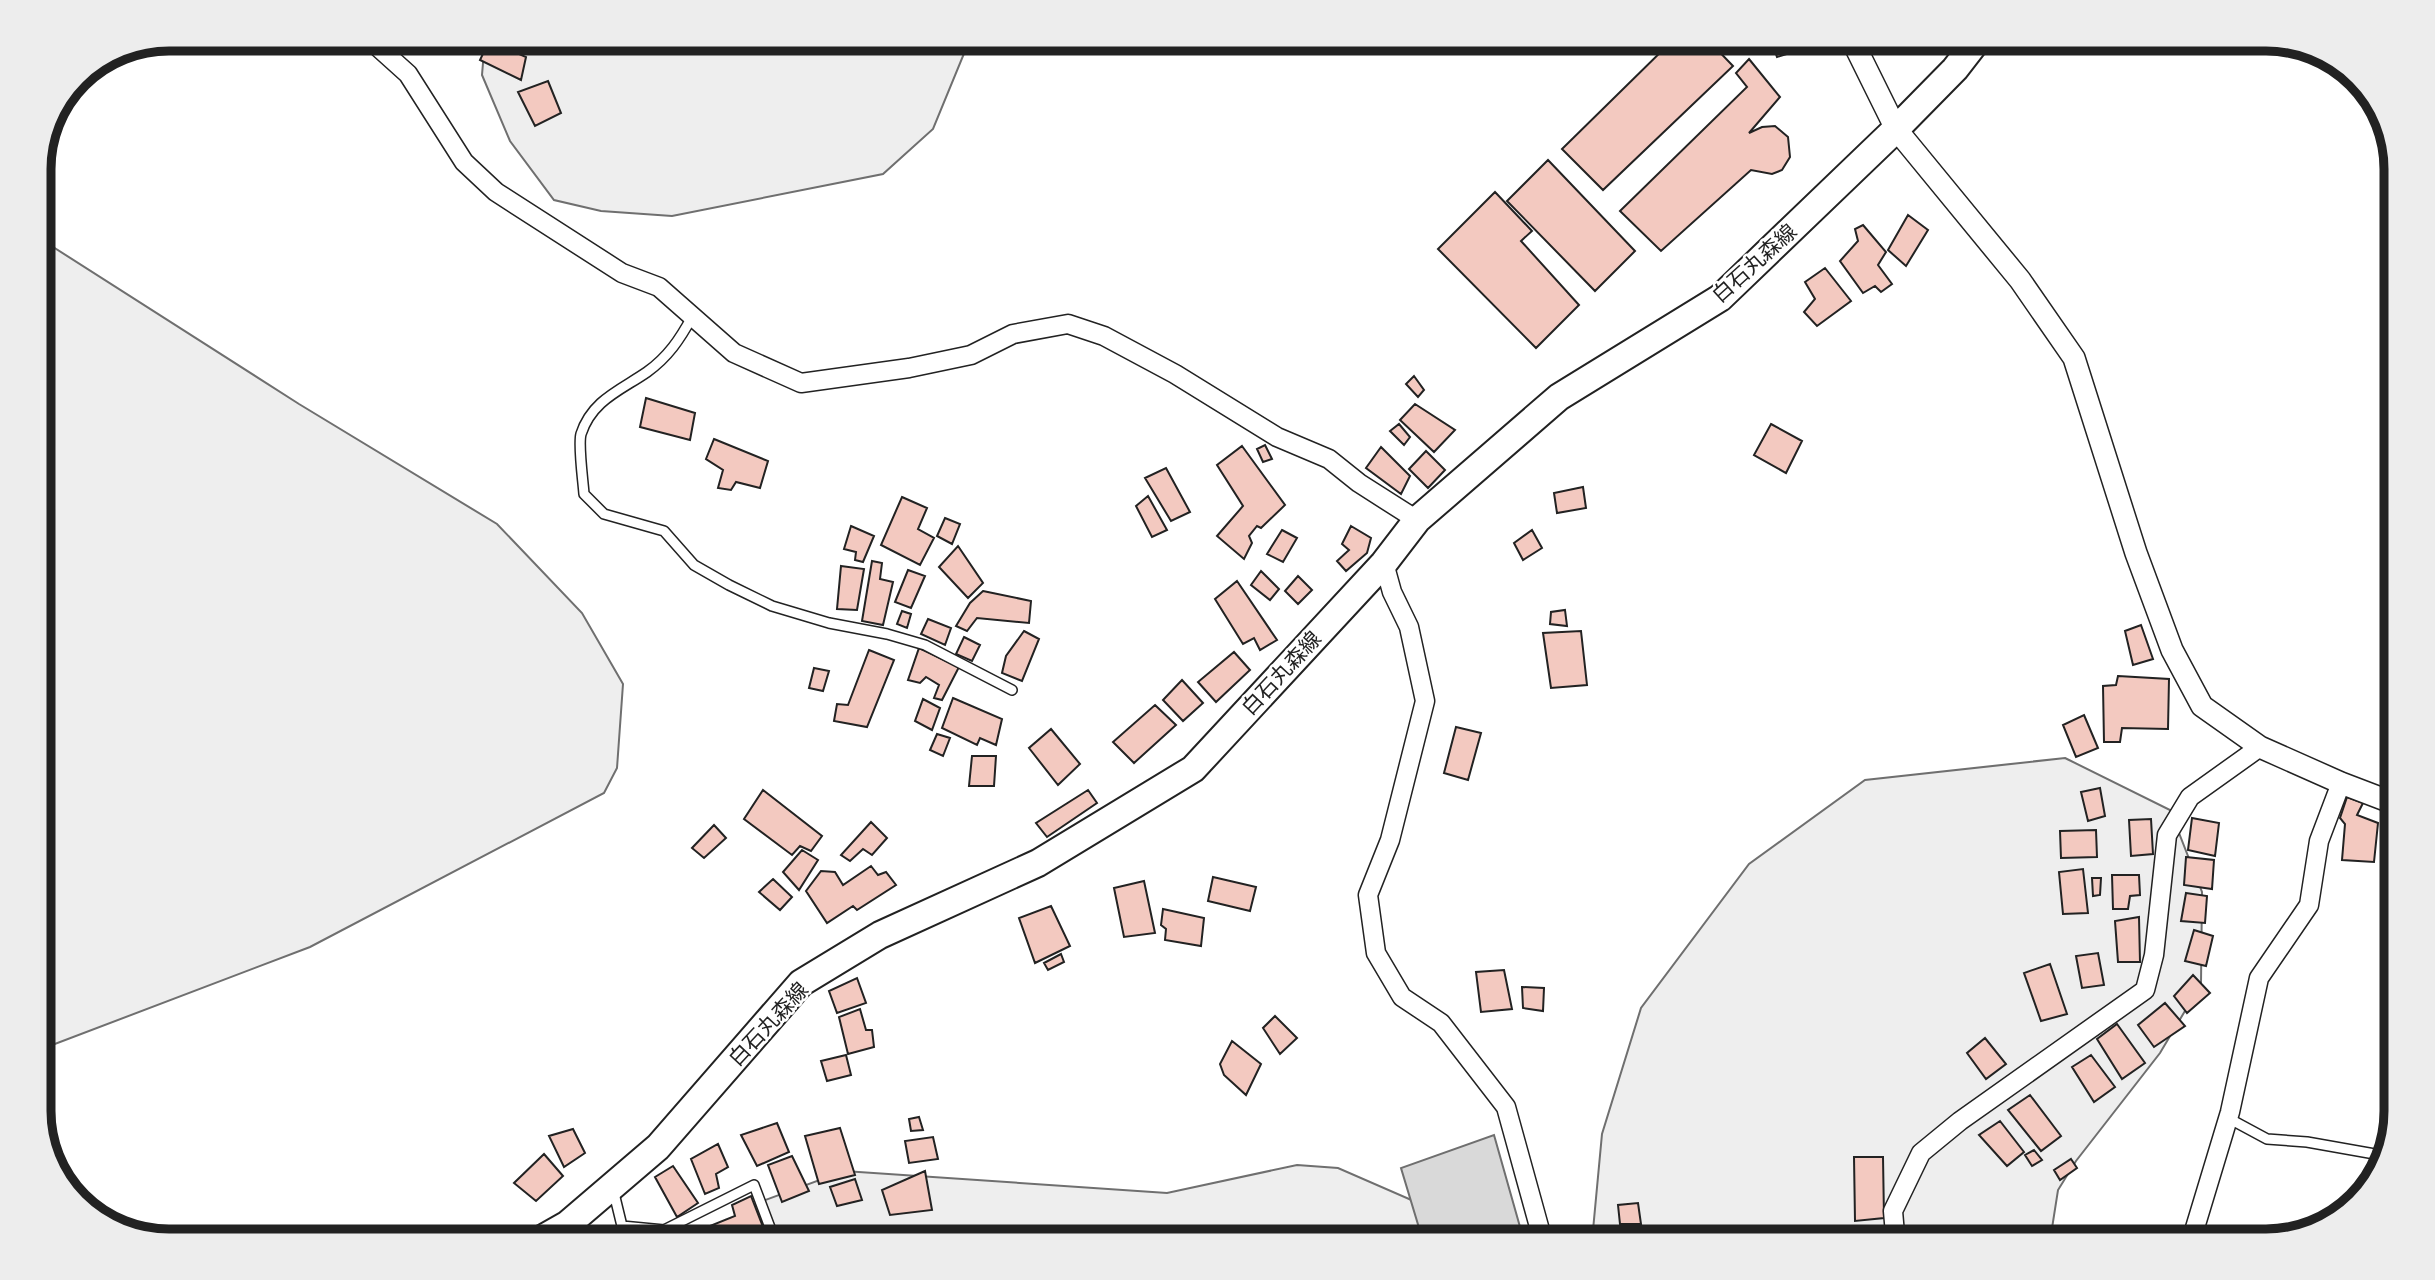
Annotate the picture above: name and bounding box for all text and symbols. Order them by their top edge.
street label: 白石丸森線 [1706,218,1802,308]
street label: 白石丸森線 [1235,625,1327,721]
street label: 白石丸森線 [722,976,814,1072]

